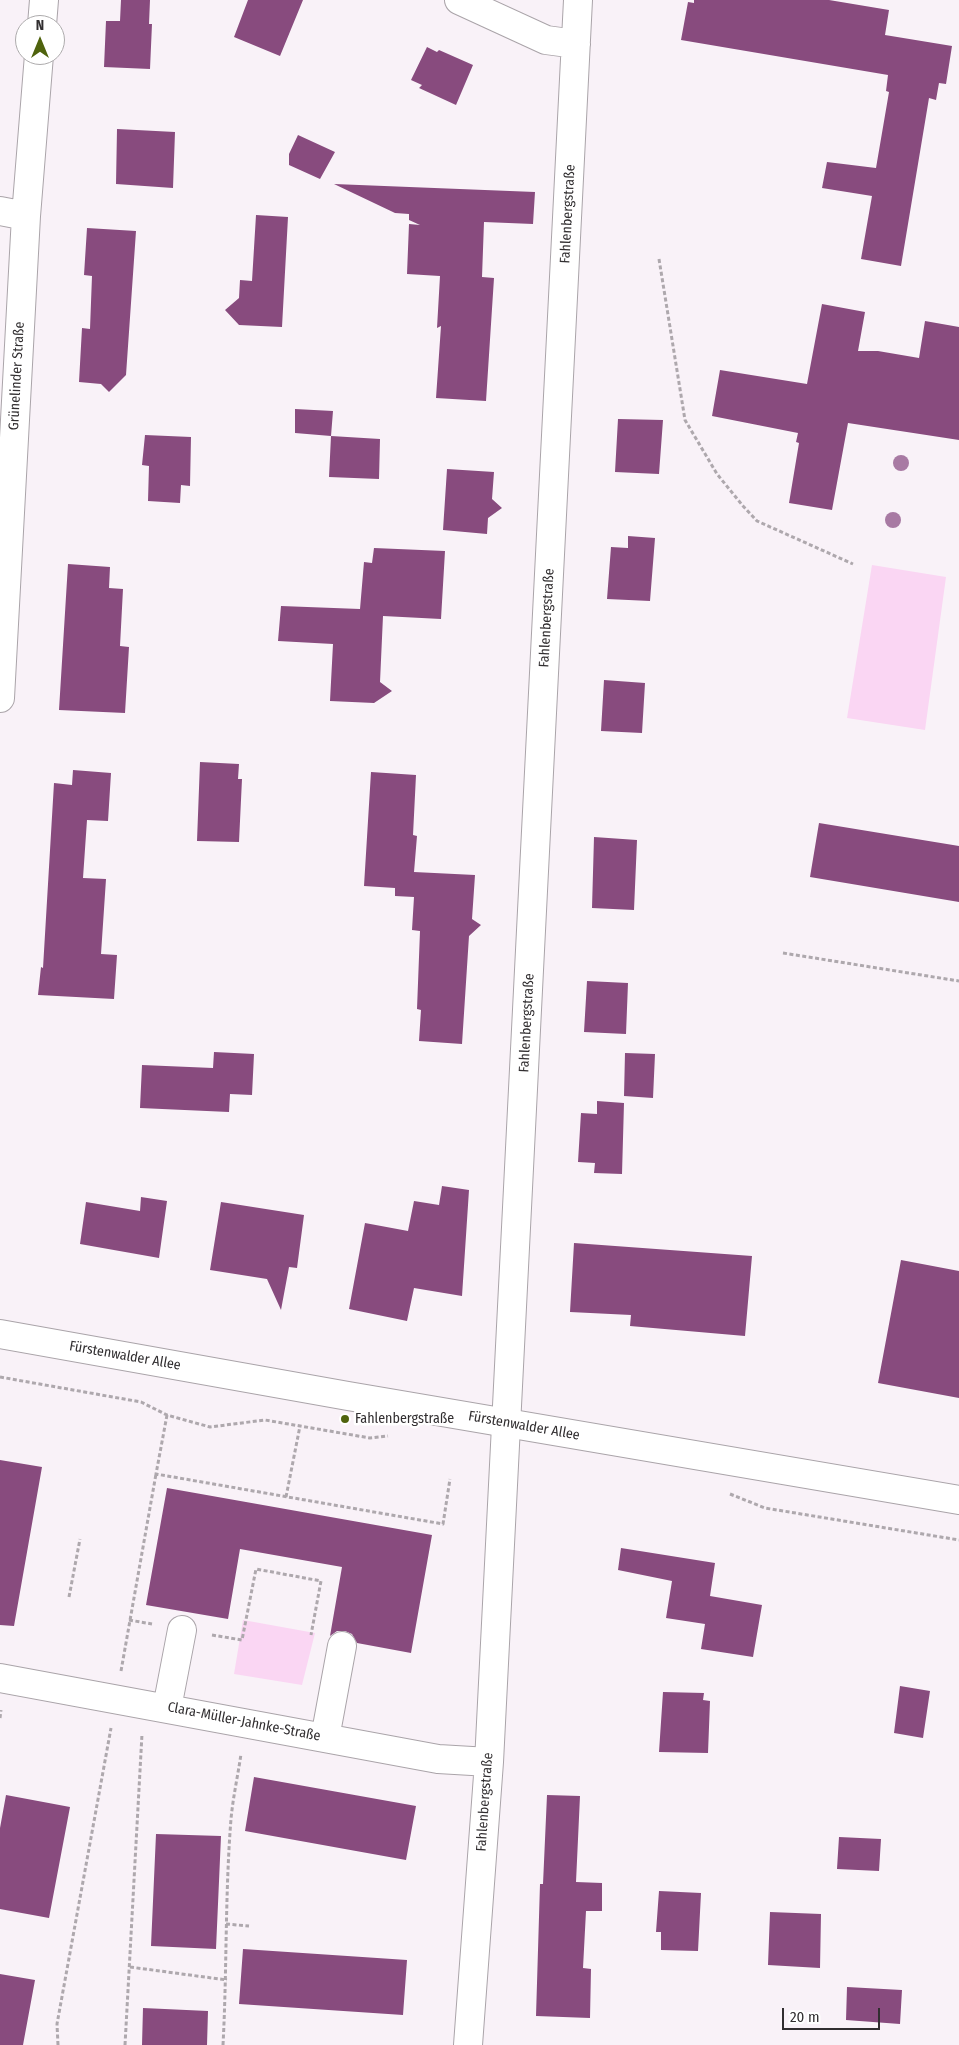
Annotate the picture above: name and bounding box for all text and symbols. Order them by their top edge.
north arrow [15,15,65,65]
text: N [36,17,44,34]
street label: Fahlenbergstraße [557,164,579,264]
street label: Grünelinder Straße [6,321,28,431]
street label: Fahlenbergstraße [536,568,558,668]
street label: Fahlenbergstraße [516,973,538,1073]
street label: Fürstenwalder Allee [68,1338,182,1374]
street label: Fürstenwalder Allee [467,1408,581,1444]
place label: Fahlenbergstraße [355,1411,454,1427]
marker: Fahlenbergstraße [339,1413,351,1425]
street label: Clara-Müller-Jahnke-Straße [166,1699,322,1745]
street label: Fahlenbergstraße [473,1752,497,1852]
scale bar [784,1998,882,2030]
text: 20 m [790,2008,820,2026]

